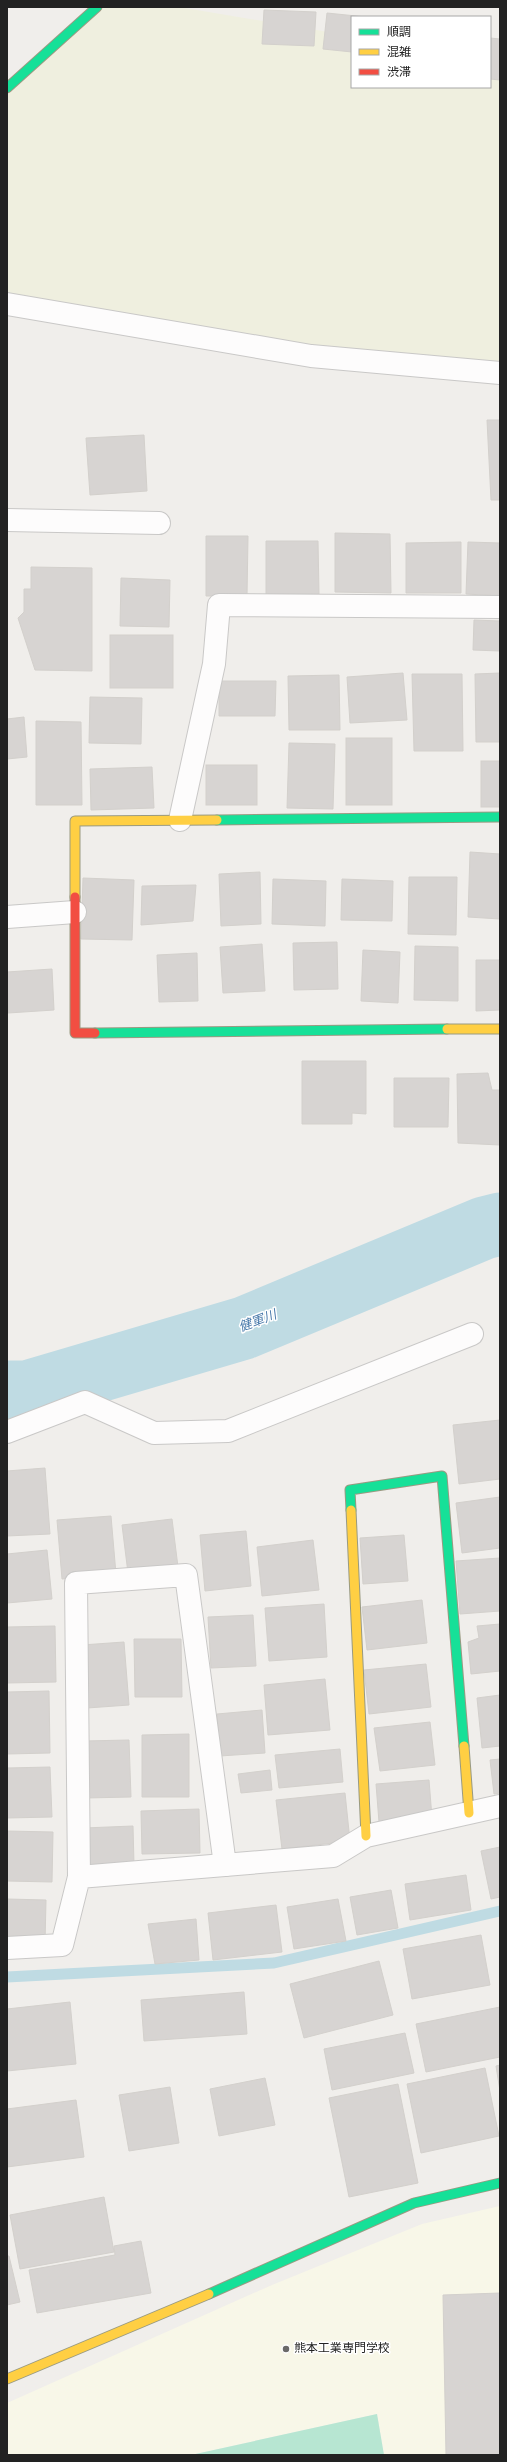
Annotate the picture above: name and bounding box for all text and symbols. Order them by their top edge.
legend [351,16,491,88]
text: 順調 [387,25,411,41]
text: 混雑 [387,45,411,61]
text: 渋滞 [387,65,411,81]
water label: 健軍川 [237,1307,281,1336]
place label: 熊本工業専門学校 [294,2341,390,2357]
marker: 熊本工業専門学校 [281,2344,291,2354]

